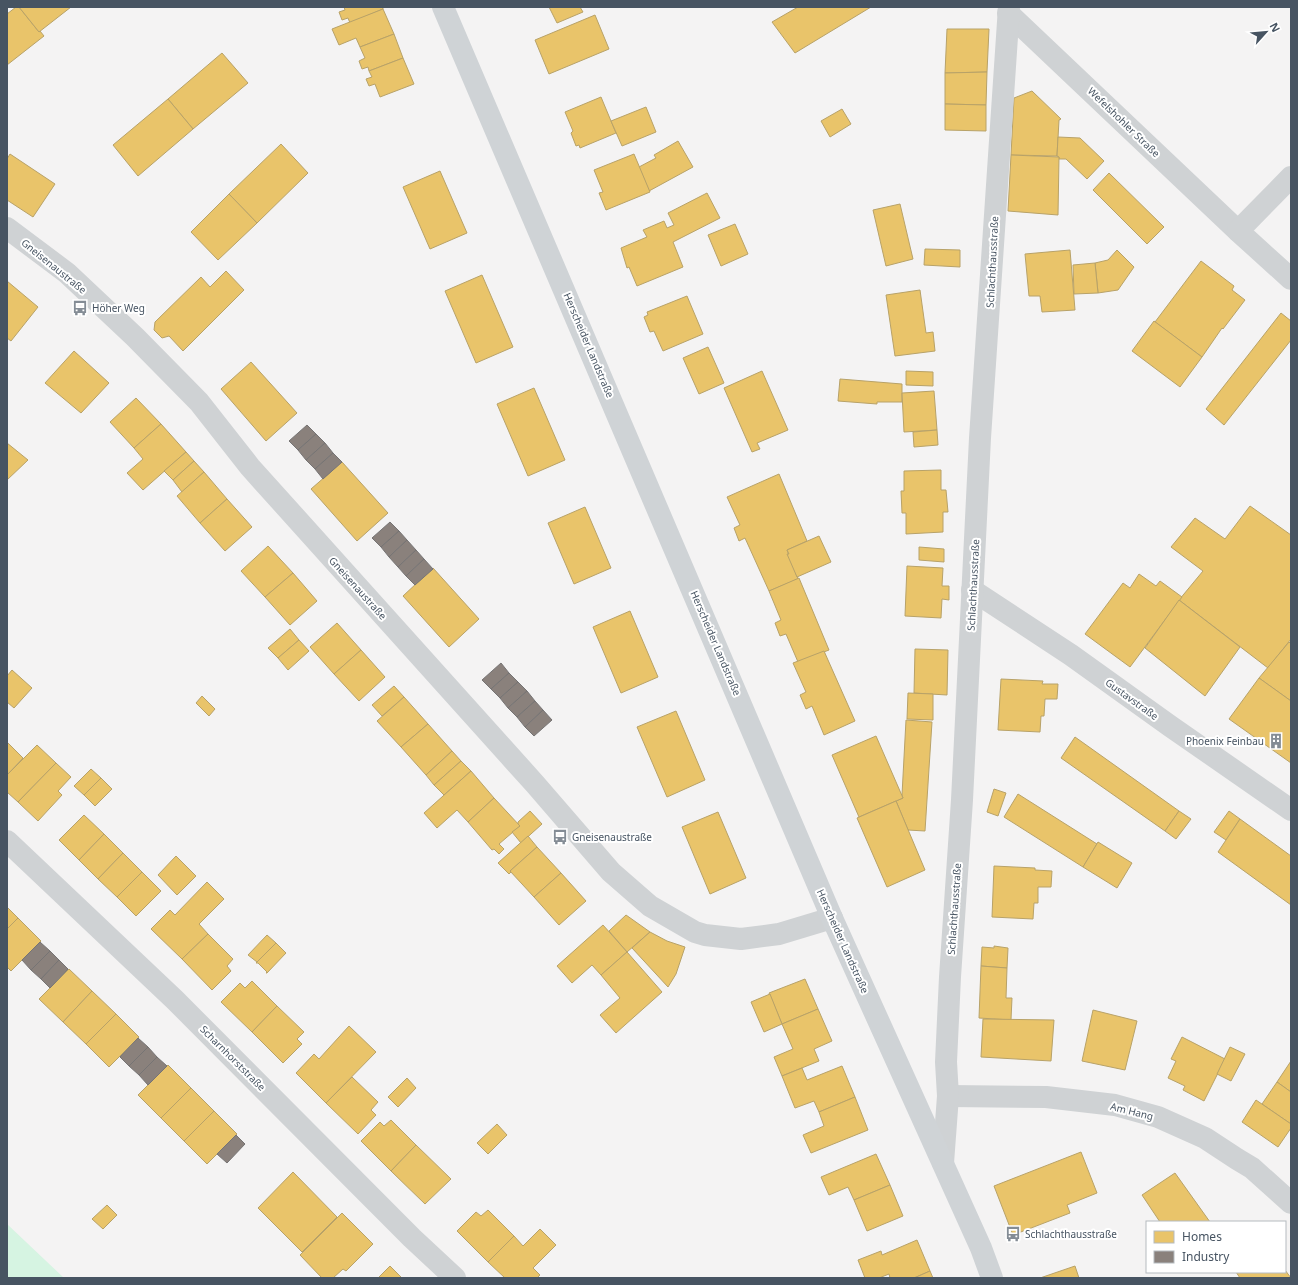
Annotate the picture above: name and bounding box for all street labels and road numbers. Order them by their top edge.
street label: Wefelshohler Straße [1085,84,1163,160]
street label: Schlachthausstraße [983,215,1001,308]
street label: Gneisenaustraße [19,235,90,297]
street label: Herscheider Landstraße [561,290,618,400]
street label: Schlachthausstraße [964,538,982,631]
street label: Gneisenaustraße [326,554,390,623]
street label: Herscheider Landstraße [688,588,745,698]
street label: Gustavstraße [1103,675,1162,723]
street label: Schlachthausstraße [944,862,964,955]
street label: Herscheider Landstraße [814,887,872,996]
street label: Scharnhorststraße [197,1022,269,1094]
street label: Am Hang [1109,1099,1155,1123]

